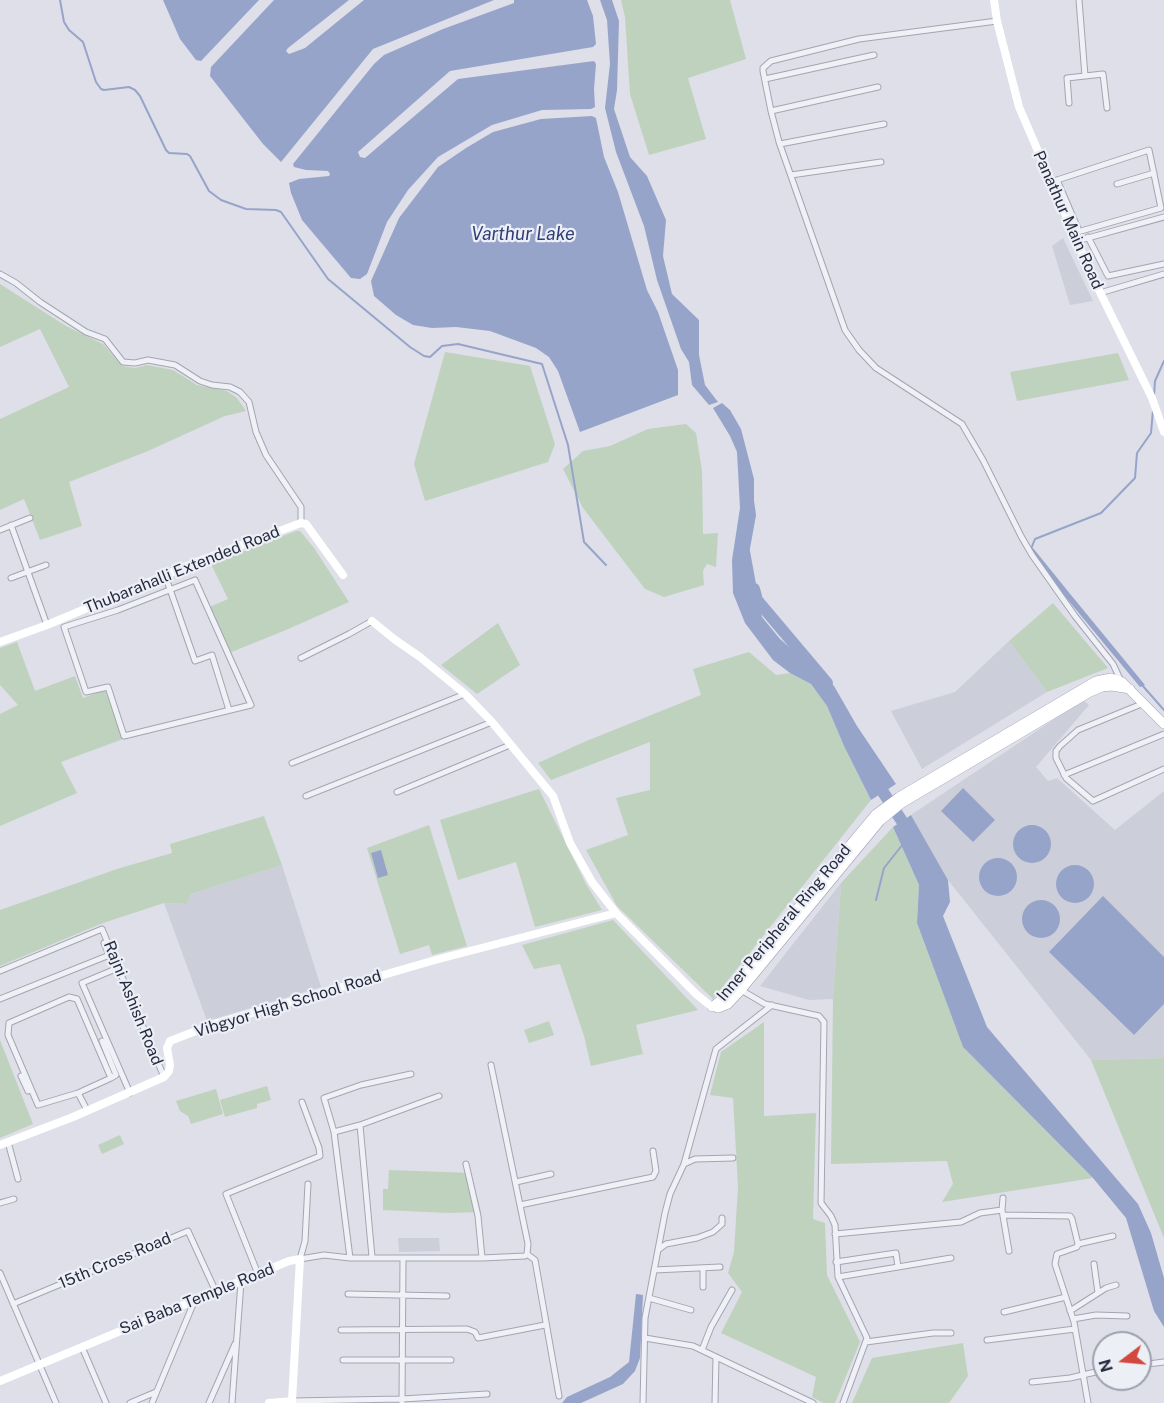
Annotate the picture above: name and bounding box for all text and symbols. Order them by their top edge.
street label: Panathur Main Road [1029,148,1107,292]
water label: Varthur Lake [471,223,575,245]
street label: Thubarahalli Extended Road [81,522,283,618]
street label: Inner Peripheral Ring Road [713,841,855,1005]
street label: Rajni Ashish Road [99,938,167,1068]
street label: Vibgyor High School Road [192,966,384,1042]
street label: 15th Cross Road [56,1229,174,1293]
street label: Sai Baba Temple Road [117,1259,277,1339]
north arrow [1092,1331,1152,1391]
text: N [1095,1357,1117,1374]

